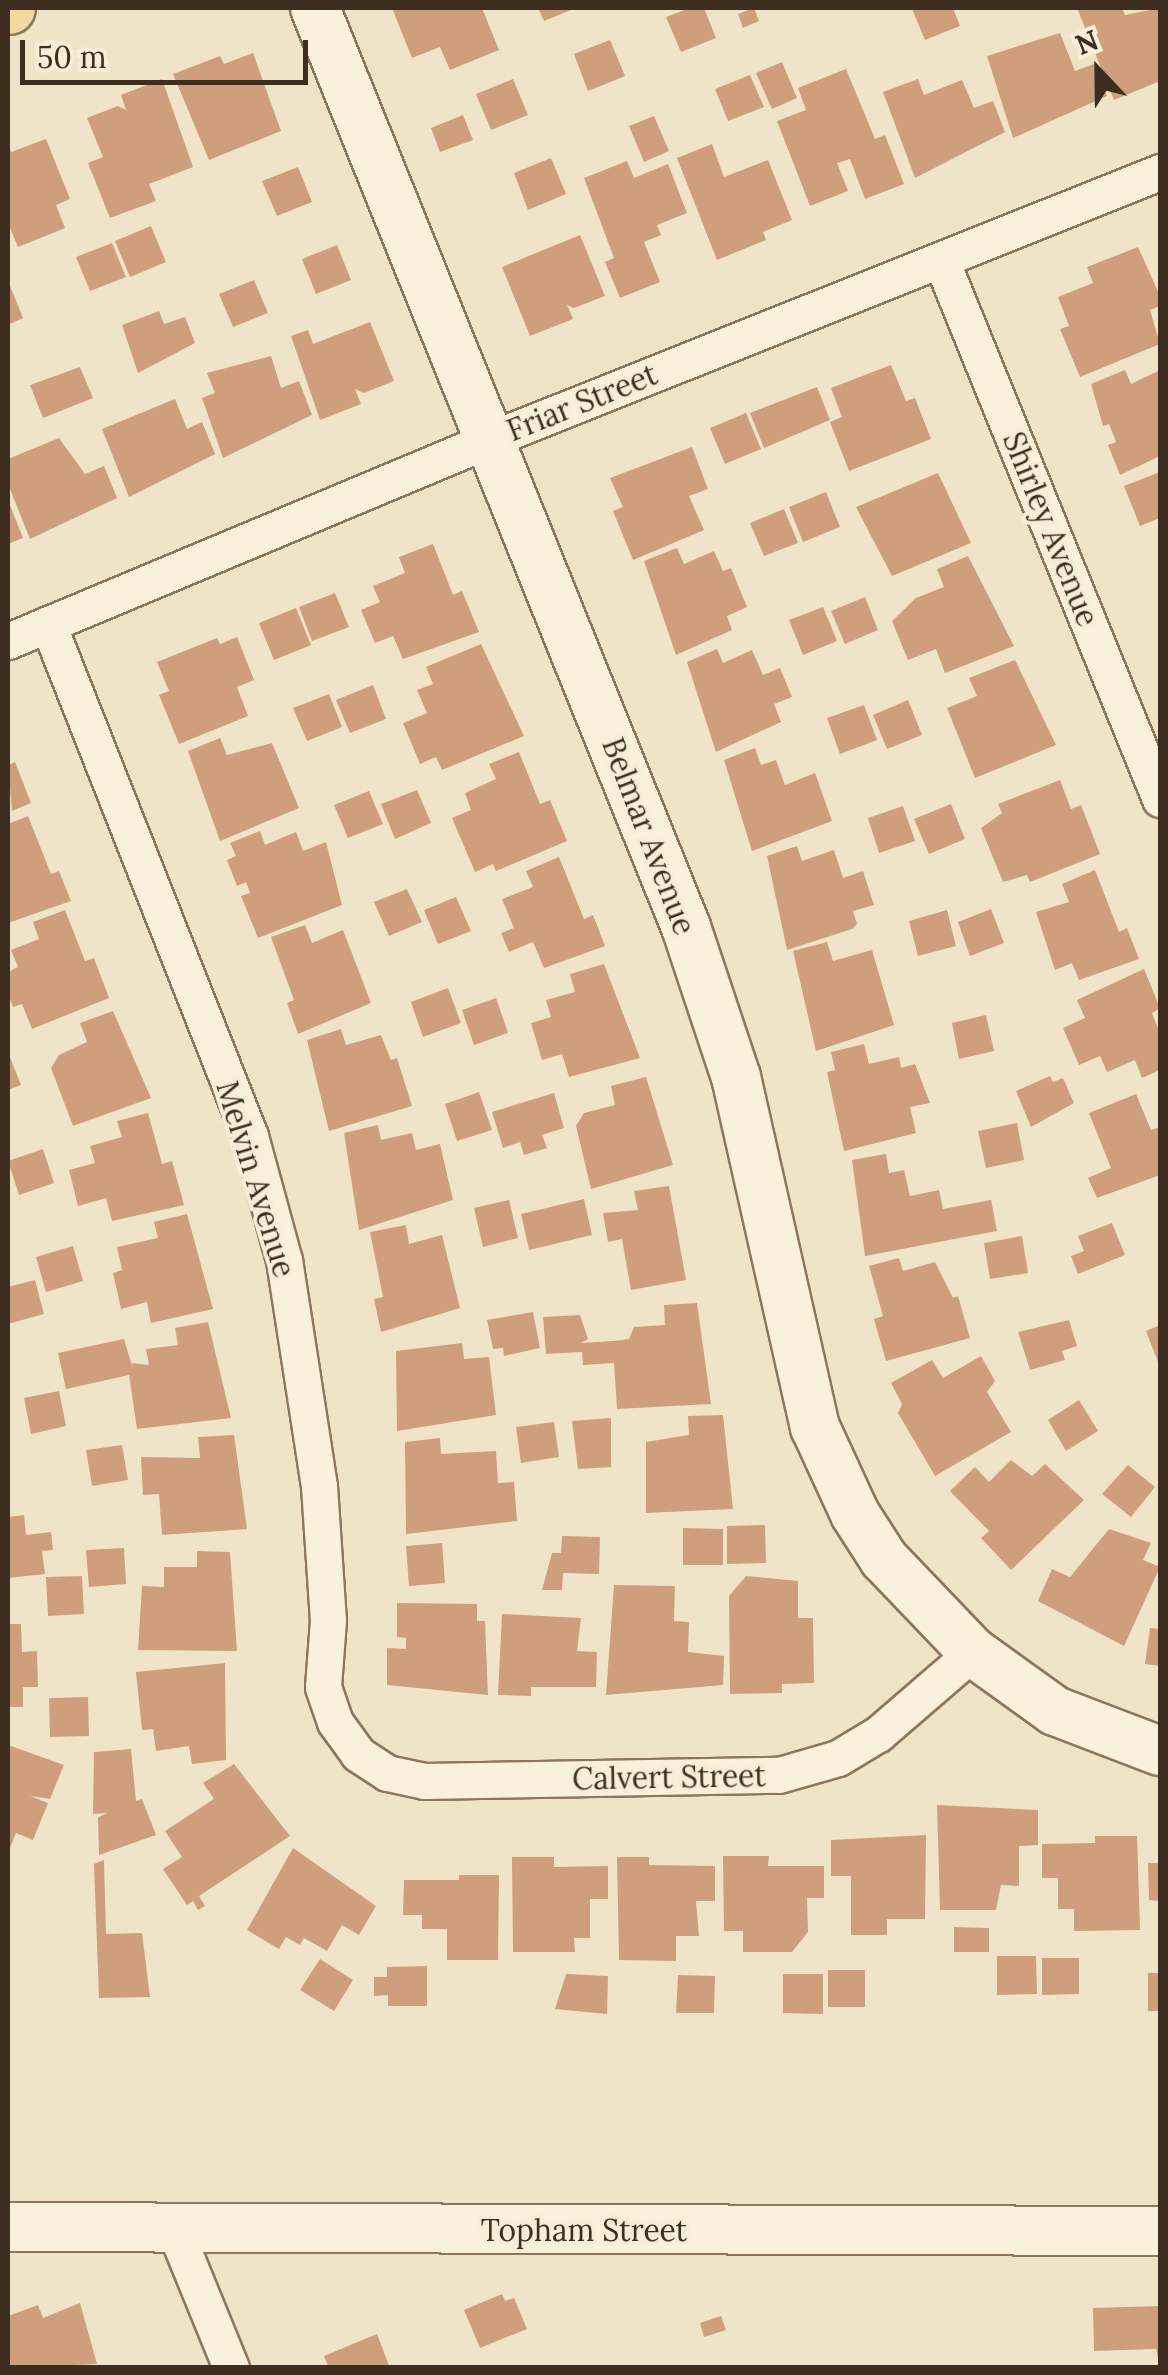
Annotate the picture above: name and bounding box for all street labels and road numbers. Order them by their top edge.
street label: Friar Street [502,356,662,448]
street label: Shirley Avenue [996,427,1106,631]
street label: Belmar Avenue [595,732,703,940]
street label: Melvin Avenue [209,1077,303,1281]
street label: Calvert Street [572,1757,766,1797]
street label: Topham Street [481,2212,687,2248]

